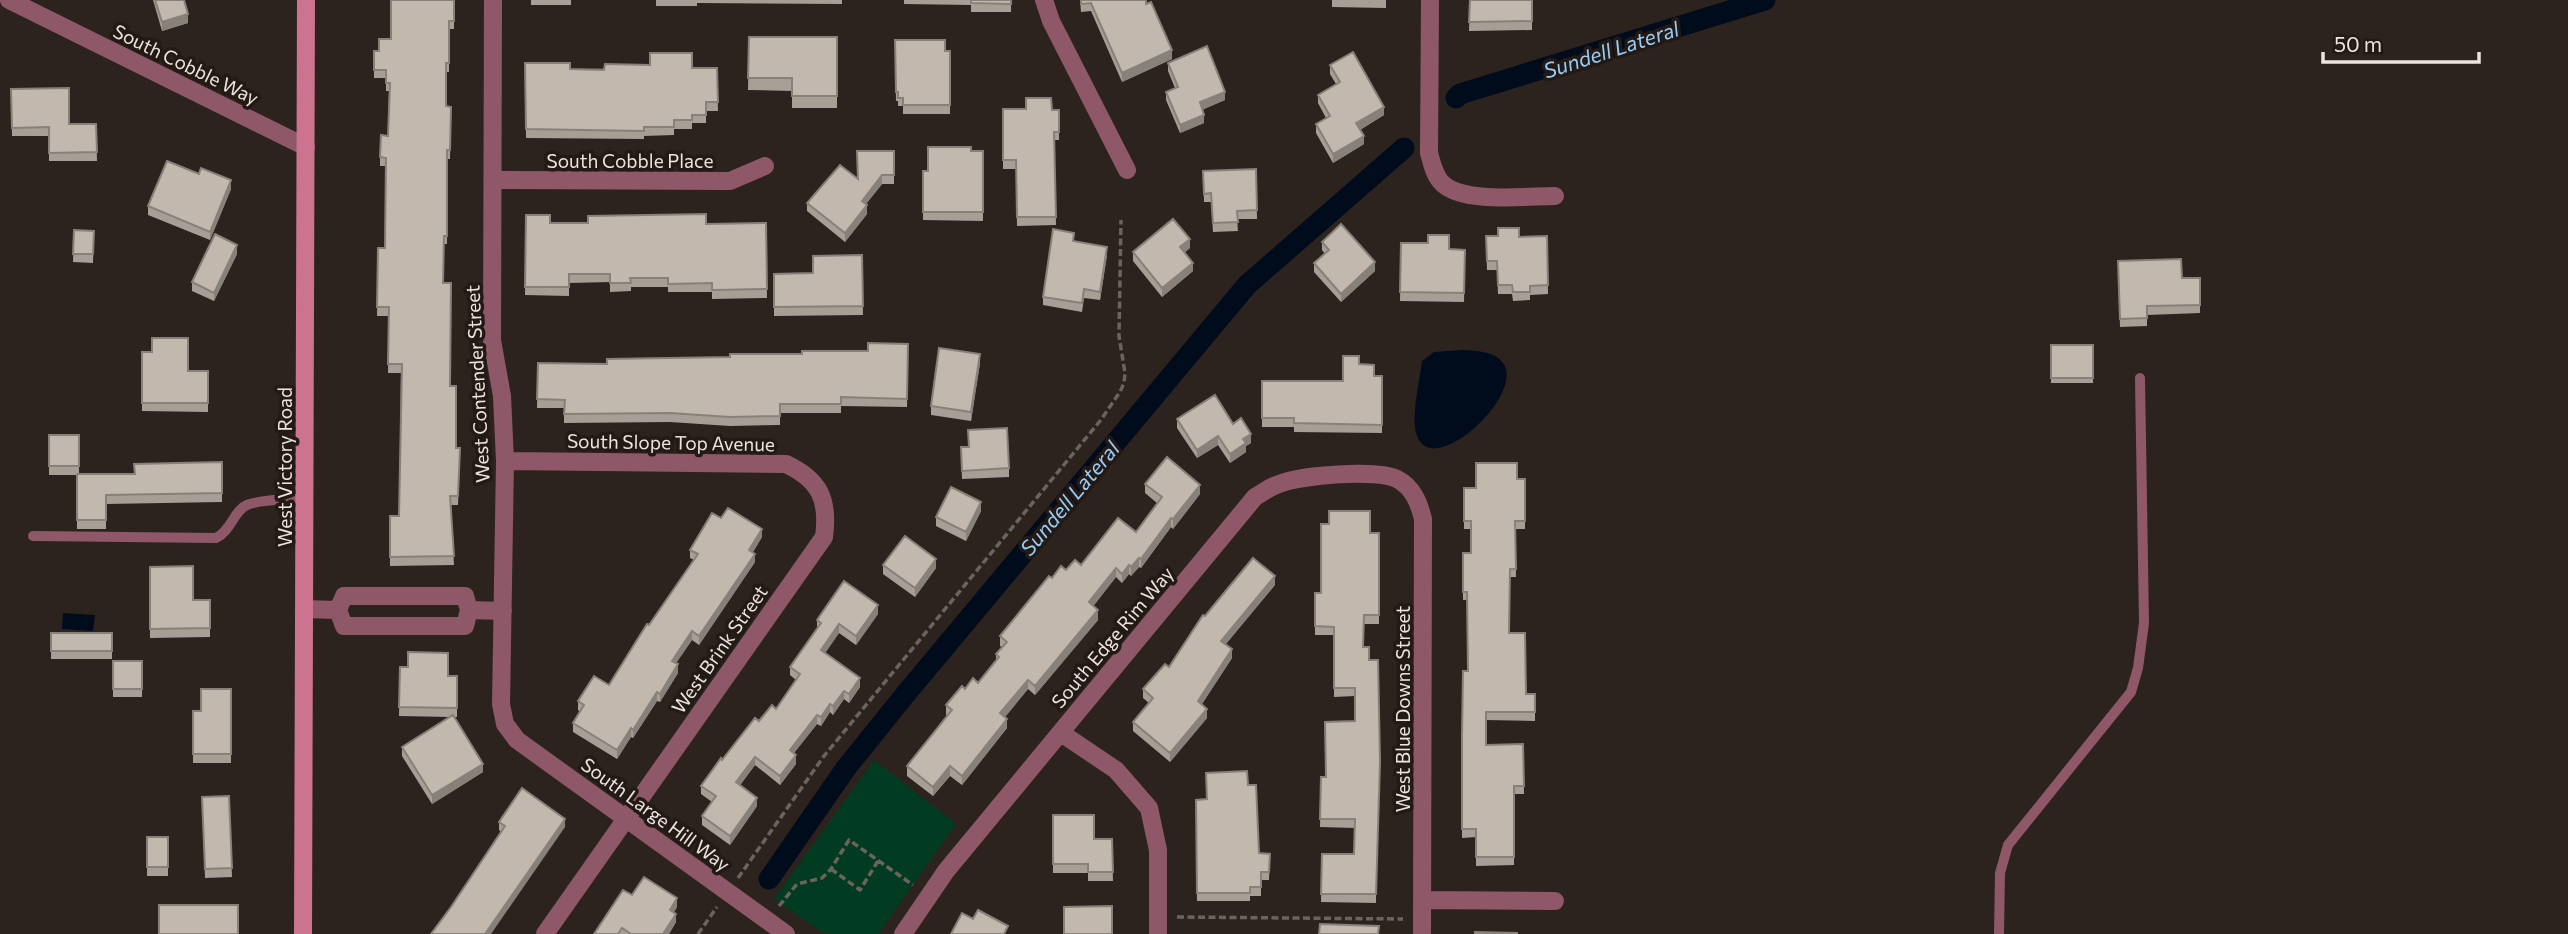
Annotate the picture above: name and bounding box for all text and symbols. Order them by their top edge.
water label: Sundell Lateral [1540,15,1683,83]
street label: South Cobble Way [110,19,263,109]
scale bar [2323,21,2479,65]
text: 50 m [2334,31,2382,56]
street label: South Cobble Place [547,149,713,172]
street label: West Contender Street [460,284,494,483]
street label: West Victory Road [273,387,296,547]
street label: South Slope Top Avenue [567,429,775,455]
water label: Sundell Lateral [1014,435,1124,560]
street label: South Edge Rim Way [1046,562,1178,712]
street label: West Brink Street [666,580,772,718]
street label: West Blue Downs Street [1391,606,1414,812]
street label: South Large Hill Way [577,752,735,876]

